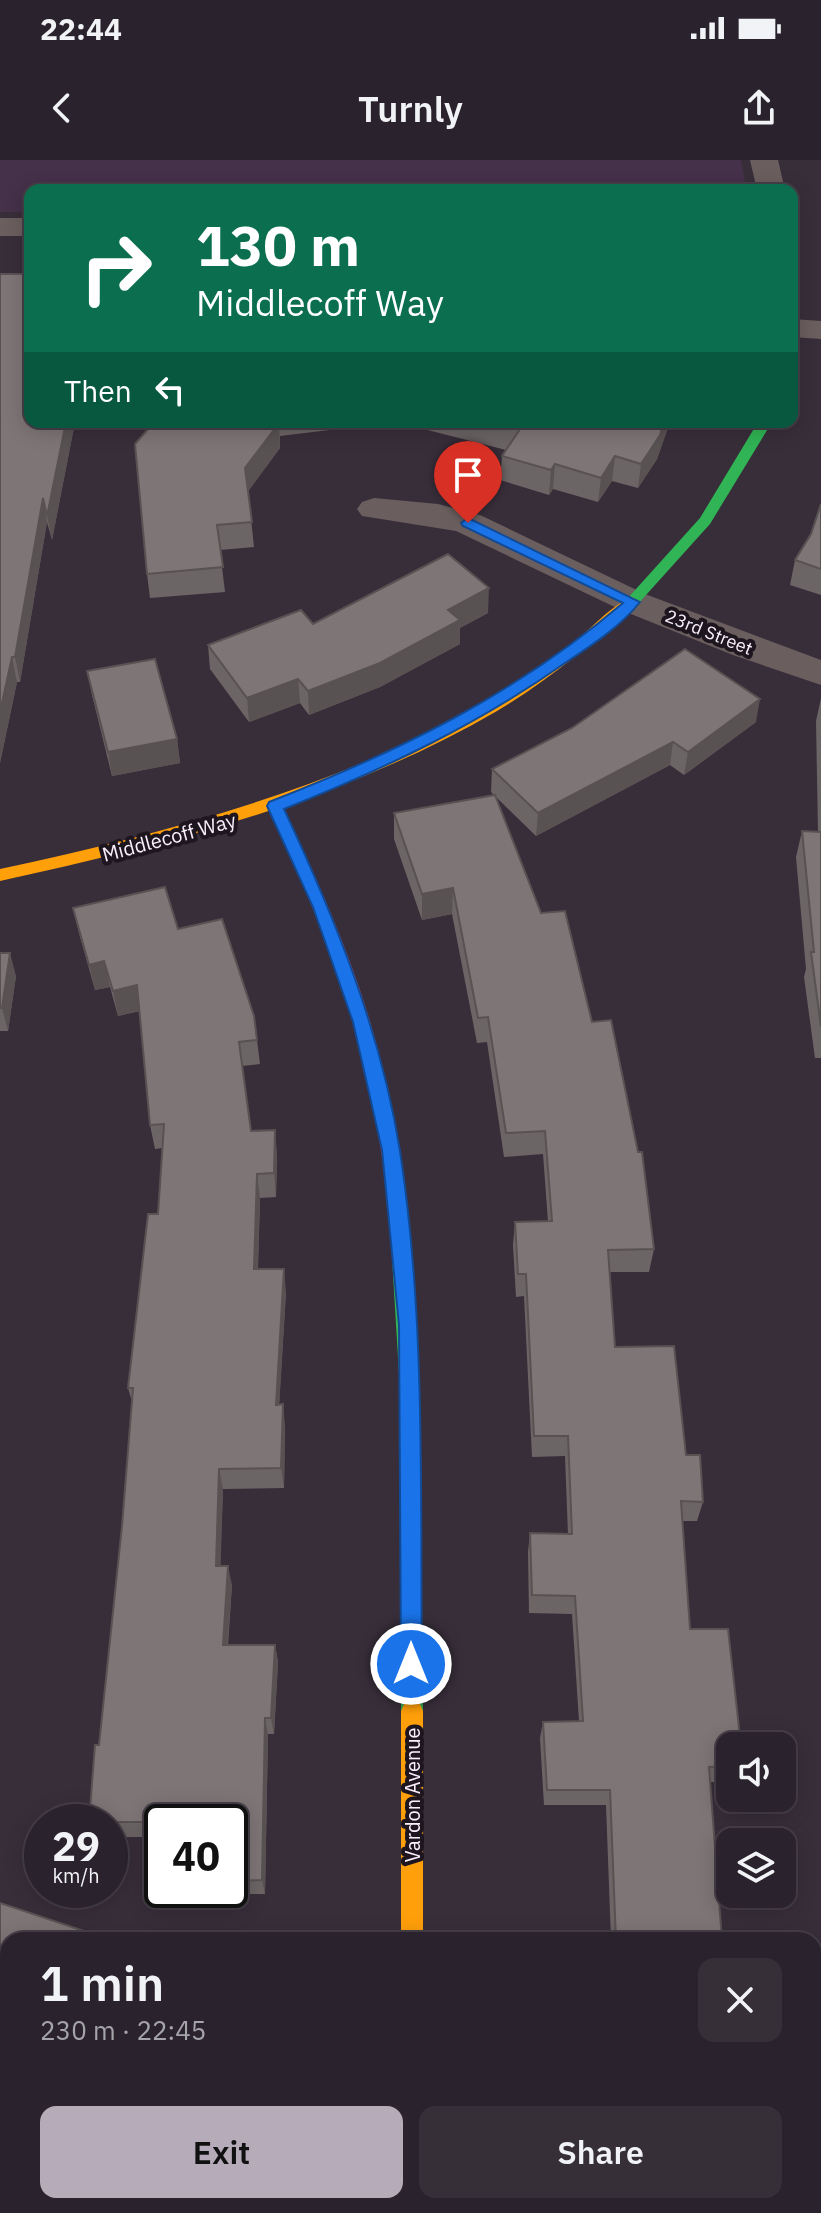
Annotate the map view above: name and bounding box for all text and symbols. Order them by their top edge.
text: 22:44 [40,9,122,48]
text: Turnly [358,85,463,132]
icon: back [40,86,84,130]
icon: share [737,86,781,130]
text: 130 m [196,209,360,281]
icon: right [64,216,168,320]
text: Middlecoff Way [196,279,444,326]
icon: left [148,368,192,412]
text: Then [64,371,132,410]
pin [434,441,502,523]
icon: arrive [446,453,490,497]
street label: 23rd Street [662,604,756,660]
street label: Middlecoff Way [99,806,239,868]
position arrow [369,1622,453,1706]
street label: Vardon Avenue [399,1727,426,1863]
map controls [716,1732,796,1908]
button: sound [716,1732,796,1812]
speed limit sign: 40 [144,1804,248,1908]
text: 29 [52,1820,100,1872]
button: layers [716,1828,796,1908]
text: km/h [52,1862,100,1889]
text: 1 min [40,1952,164,2014]
button: close [698,1958,782,2042]
text: 230 m · 22:45 [40,2013,206,2047]
button: Exit [40,2106,403,2198]
button: Share [419,2106,782,2198]

